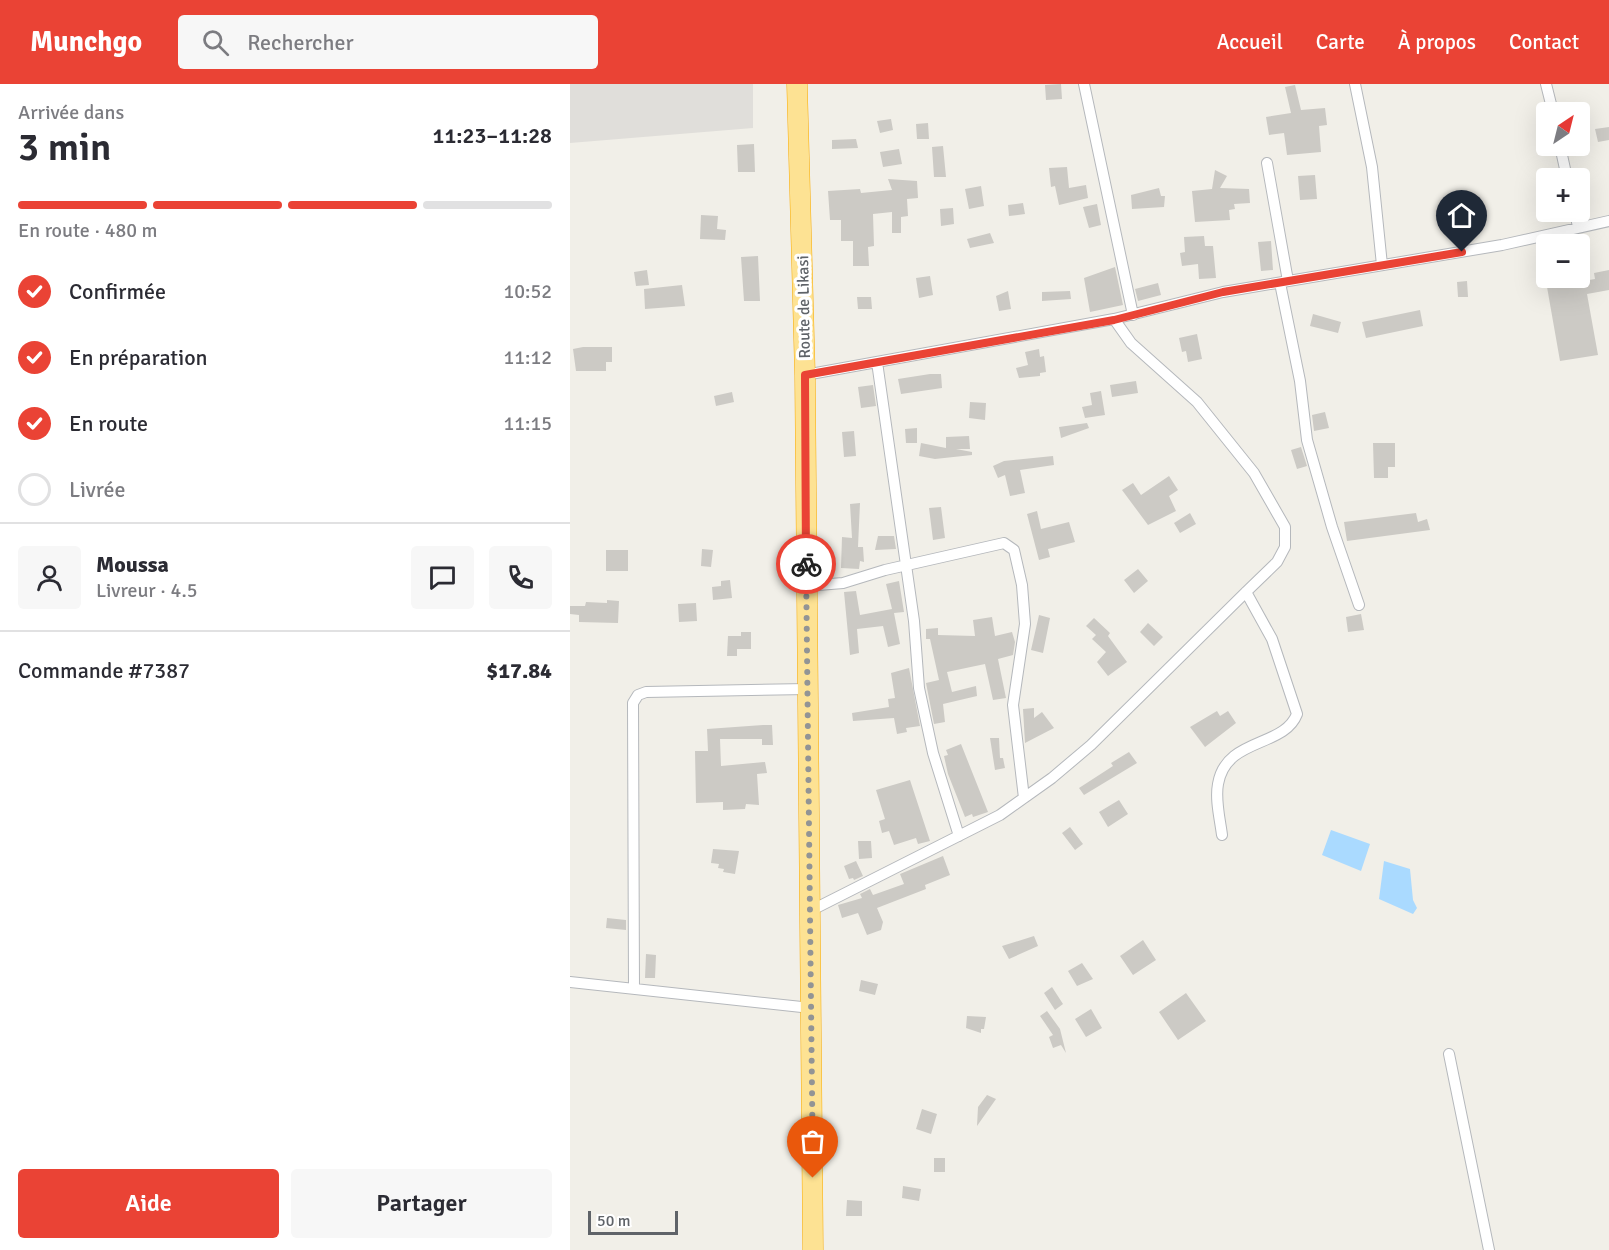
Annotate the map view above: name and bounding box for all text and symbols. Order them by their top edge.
search box [178,15,598,69]
text: Munchgo [30,25,142,59]
icon: search [199,26,232,59]
text: Rechercher [247,29,354,56]
text: Accueil [1217,29,1283,55]
text: Carte [1316,29,1365,55]
text: À propos [1398,29,1476,55]
text: Contact [1509,29,1579,55]
text: Arrivée dans [18,100,124,125]
north arrow [1536,102,1590,156]
map controls [1536,102,1590,288]
text: 11:23–11:28 [433,122,552,149]
text: 3 min [18,123,111,171]
button: + [1536,168,1590,222]
pin [1436,190,1487,252]
icon: home [1445,199,1478,232]
text: En route · 480 m [18,218,157,243]
button: − [1536,234,1590,288]
street label: Route de Likasi [793,255,815,359]
icon: check [18,275,51,308]
text: Confirmée [69,278,166,305]
text: 10:52 [503,279,552,304]
icon: check [18,341,51,374]
text: En préparation [69,344,208,371]
text: 11:12 [503,345,552,370]
icon: check [18,407,51,440]
text: En route [69,410,148,437]
text: 11:15 [503,411,552,436]
text: Livrée [69,476,126,503]
courier [776,534,836,594]
button: person [18,546,81,609]
button: chat [411,546,474,609]
button: phone [489,546,552,609]
icon: bike [790,548,823,581]
text: Moussa [96,551,169,578]
text: Livreur · 4.5 [96,578,197,603]
text: Commande #7387 [18,657,190,684]
text: $17.84 [486,657,552,684]
pin [787,1116,838,1178]
icon: bag [796,1125,829,1158]
button: Aide [18,1169,279,1238]
button: Partager [291,1169,552,1238]
scale bar [588,1208,678,1236]
text: 50 m [597,1211,631,1231]

